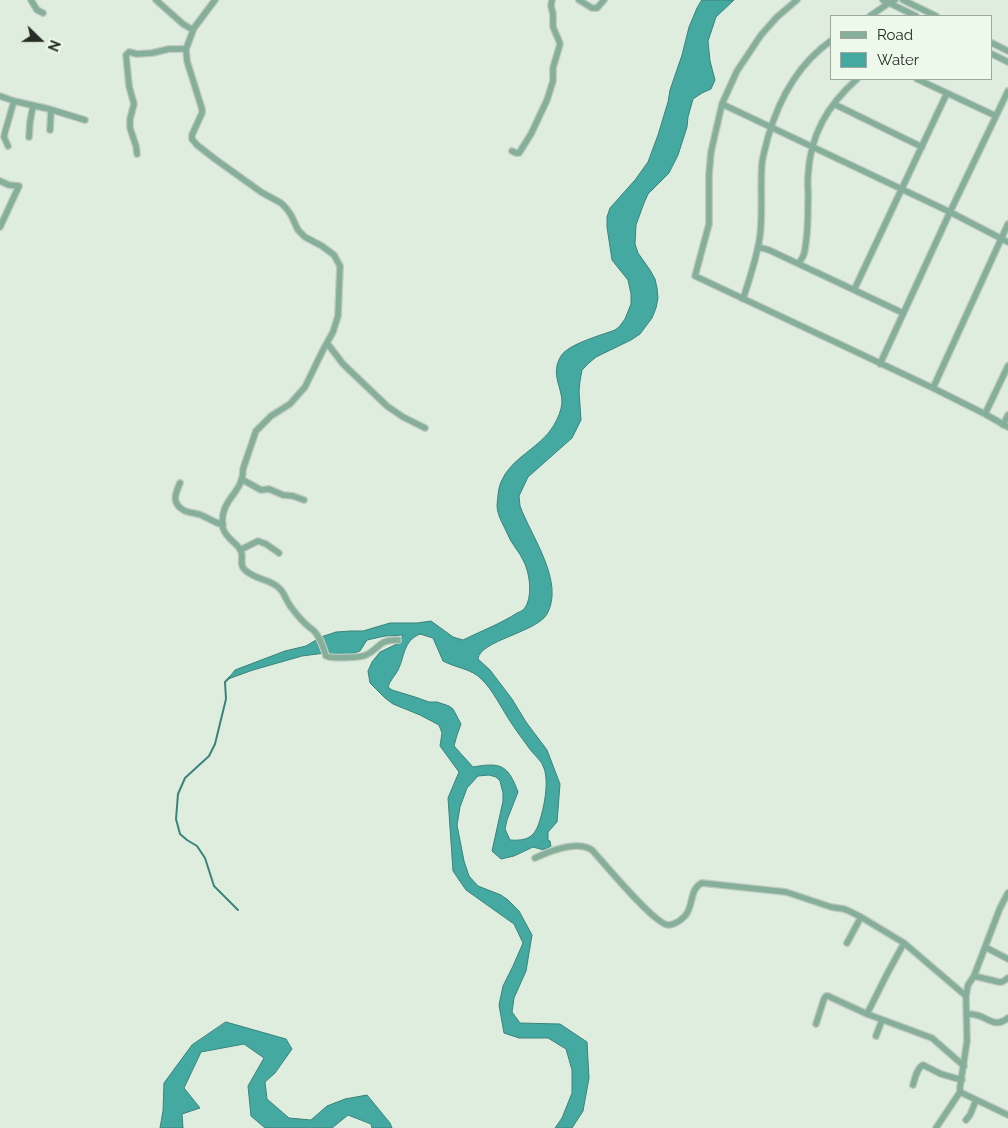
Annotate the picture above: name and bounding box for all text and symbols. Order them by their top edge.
north arrow [15,15,65,65]
legend [830,15,993,80]
text: Road [877,26,913,44]
text: N [44,38,63,54]
text: Water [877,51,919,69]

